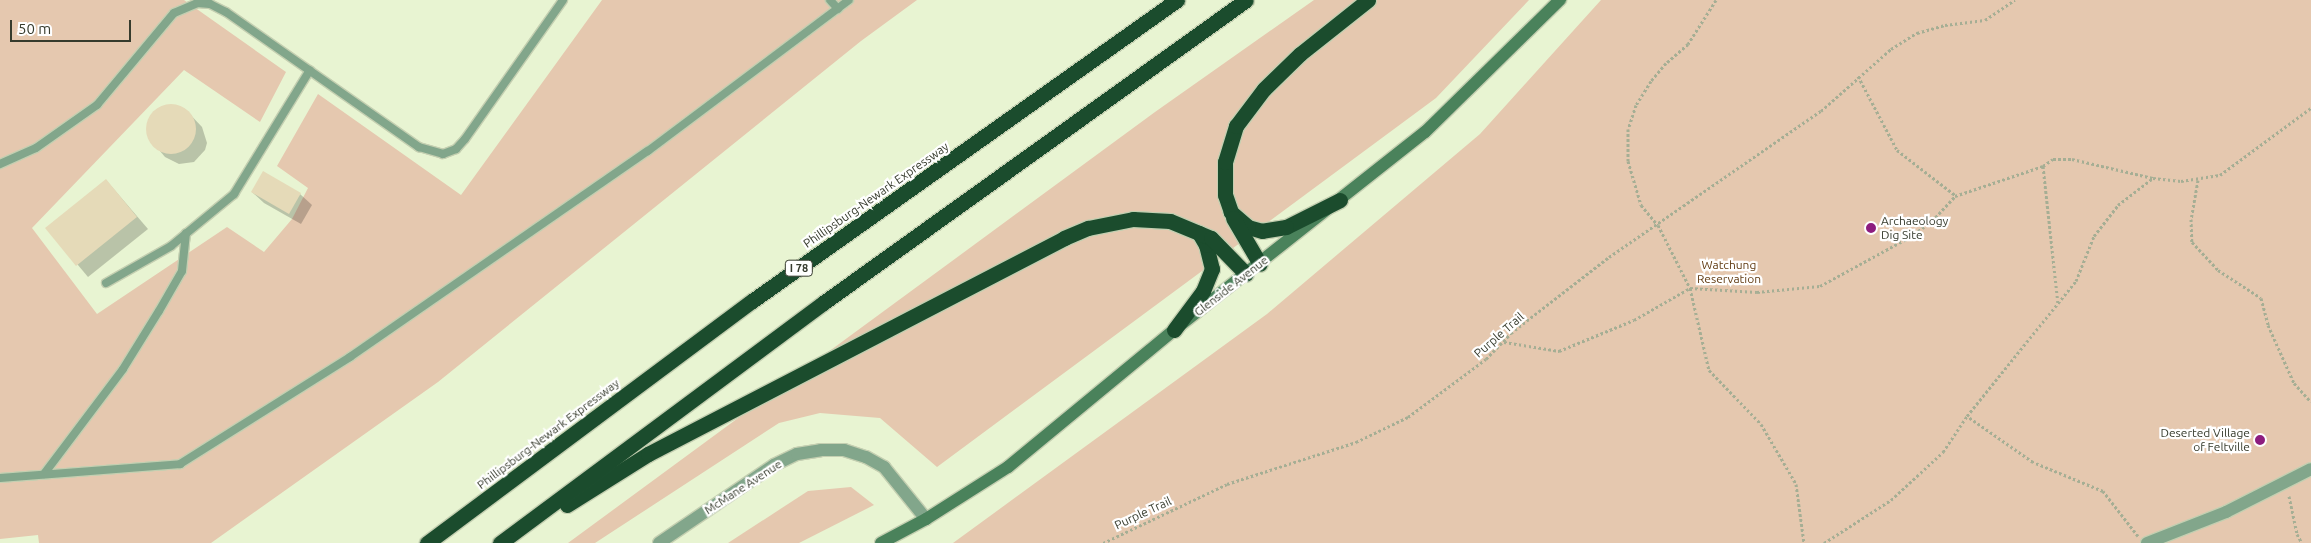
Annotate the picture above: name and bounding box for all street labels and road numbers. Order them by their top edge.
street label: Phillipsburg-Newark Expressway [801,139,951,251]
street label: Glenside Avenue [1191,253,1271,319]
road number: I 78 [784,260,814,276]
street label: Purple Trail [1471,310,1527,360]
street label: Phillipsburg-Newark Expressway [474,376,622,492]
street label: McMane Avenue [702,457,784,517]
street label: Purple Trail [1112,494,1174,532]

